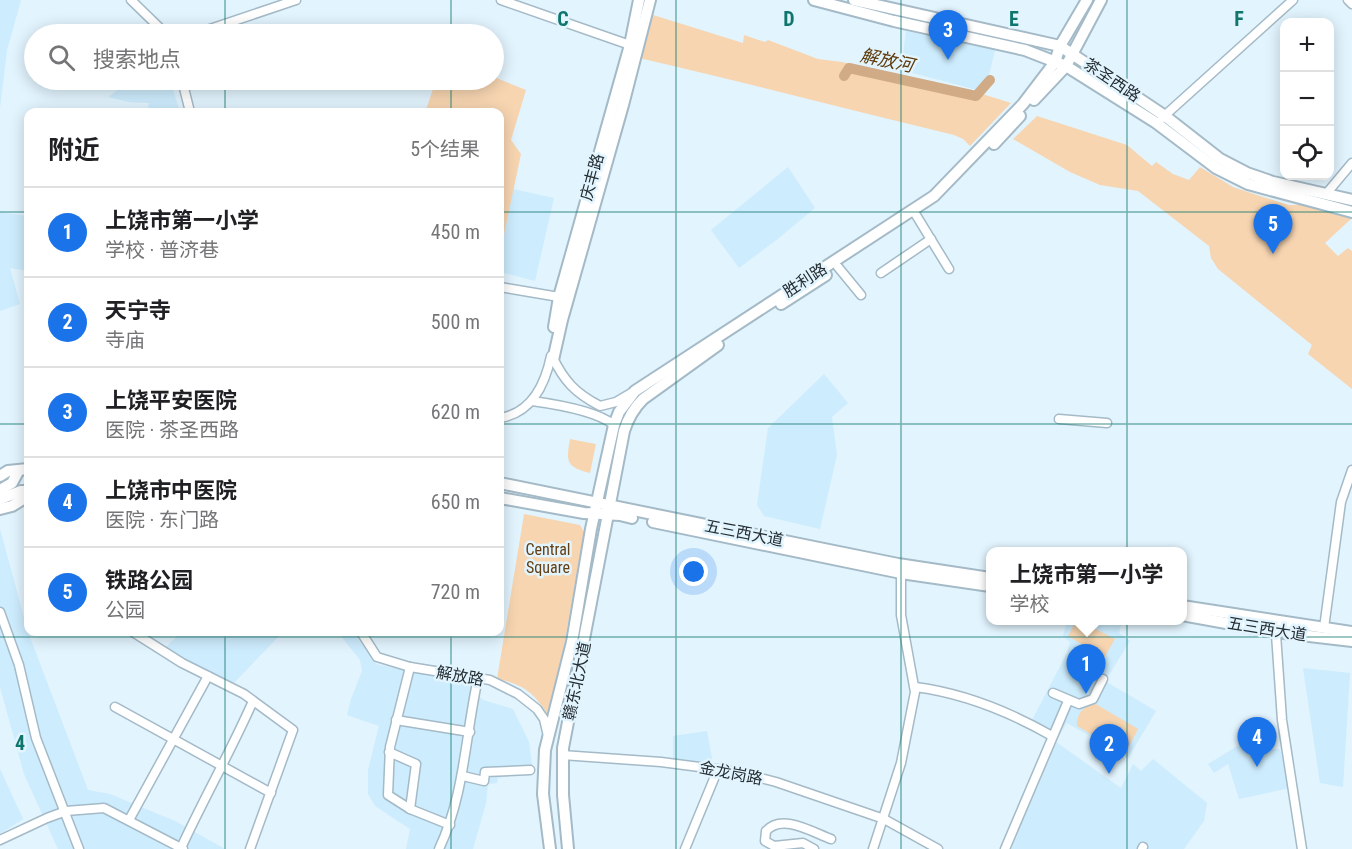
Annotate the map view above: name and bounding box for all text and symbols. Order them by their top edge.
text: C [557,7,569,31]
text: D [783,7,795,31]
text: E [1009,7,1019,31]
text: F [1234,7,1244,31]
pin: 3 [928,10,968,60]
map controls [1280,18,1334,180]
button: + [1280,18,1334,72]
search box [24,24,504,90]
icon: search [45,41,78,74]
water label: 解放河 [858,44,919,77]
text: 搜索地点 [93,47,181,72]
street label: 茶圣西路 [1080,54,1144,106]
button: − [1280,72,1334,126]
button: locate [1280,126,1334,180]
text: 附近 [48,135,100,165]
text: 5个结果 [410,137,480,161]
street label: 庆丰路 [577,151,607,203]
pin: 5 [1254,204,1292,254]
text: 上饶市第一小学 [105,208,259,233]
text: 1 [62,220,73,244]
text: 450 m [431,220,480,244]
text: 学校 · 普济巷 [105,238,219,262]
street label: 胜利路 [780,259,830,301]
text: 天宁寺 [105,298,171,323]
text: 2 [62,310,73,334]
text: 500 m [431,310,480,334]
text: 寺庙 [105,328,145,352]
text: 上饶平安医院 [105,388,237,413]
text: 3 [62,400,73,424]
text: 620 m [431,400,480,424]
text: 医院 · 茶圣西路 [105,418,239,442]
text: 上饶市中医院 [105,478,237,503]
text: 4 [62,490,73,514]
text: 650 m [431,490,480,514]
text: 医院 · 东门路 [105,508,219,532]
street label: 五三西大道 [703,516,785,550]
park label: Central Square [526,540,570,577]
popup [986,547,1187,625]
your location [679,557,708,586]
text: 上饶市第一小学 [1009,562,1164,587]
text: 铁路公园 [105,568,193,593]
text: 5 [62,580,73,604]
text: 720 m [431,580,480,604]
text: 学校 [1009,592,1049,616]
text: 公园 [105,598,145,622]
street label: 五三西大道 [1226,613,1308,645]
street label: 赣东北大道 [559,640,595,722]
pin: 1 [1066,644,1106,694]
street label: 解放路 [435,662,485,690]
pin: 4 [1238,718,1276,767]
pin: 2 [1090,724,1128,774]
text: 4 [15,731,25,755]
street label: 金龙岗路 [698,758,764,788]

